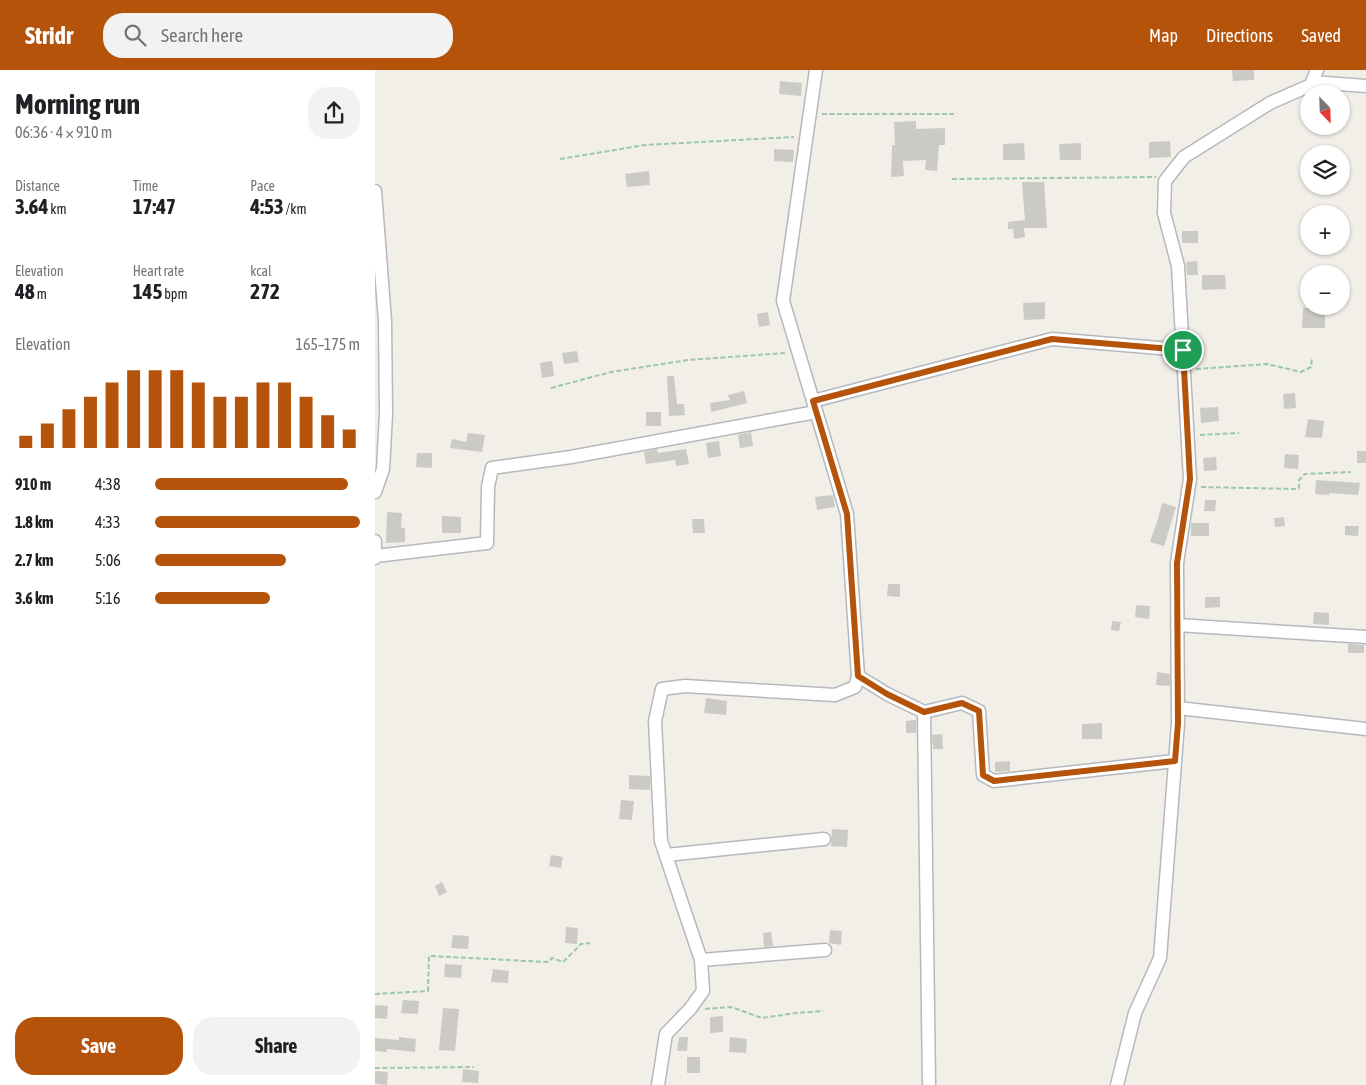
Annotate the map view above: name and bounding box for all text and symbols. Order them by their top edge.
search box [103,13,453,58]
icon: search [121,21,149,49]
text: Stridr [25,22,73,49]
text: Search here [161,24,243,46]
text: Map [1149,25,1178,46]
text: Directions [1206,25,1273,46]
text: Saved [1301,25,1341,46]
north arrow [1300,85,1350,135]
map controls [1300,85,1350,315]
button: share [308,87,360,139]
text: Morning run [15,88,140,120]
text: 06:36 · 4 × 910 m [15,123,112,141]
button: layers [1300,145,1350,195]
text: Distance [15,178,60,194]
text: Time [133,178,158,194]
text: Pace [250,178,275,194]
text: 3.64 [15,194,48,218]
text: 17:47 [133,194,176,218]
text: 4:53 [250,194,284,218]
text: km [48,201,67,217]
text: /km [284,201,307,217]
button: + [1300,205,1350,255]
text: Elevation [15,263,64,279]
text: Heart rate [133,263,184,279]
text: kcal [250,263,272,279]
button: − [1300,265,1350,315]
text: 48 [15,279,35,303]
text: 145 [133,279,162,303]
text: 272 [250,279,280,303]
text: m [35,286,47,302]
text: bpm [162,286,188,302]
pin [1162,329,1204,371]
text: Elevation [15,335,70,353]
text: 165–175 m [296,335,360,353]
icon: arrive [1169,336,1197,364]
text: 910 m [15,475,51,493]
text: 4:38 [95,475,120,493]
text: 1.8 km [15,513,54,531]
text: 4:33 [95,513,120,531]
text: 2.7 km [15,551,54,569]
text: 5:06 [95,551,121,569]
text: 3.6 km [15,589,54,607]
text: 5:16 [95,589,120,607]
button: Save [15,1017,183,1075]
button: Share [193,1017,360,1075]

